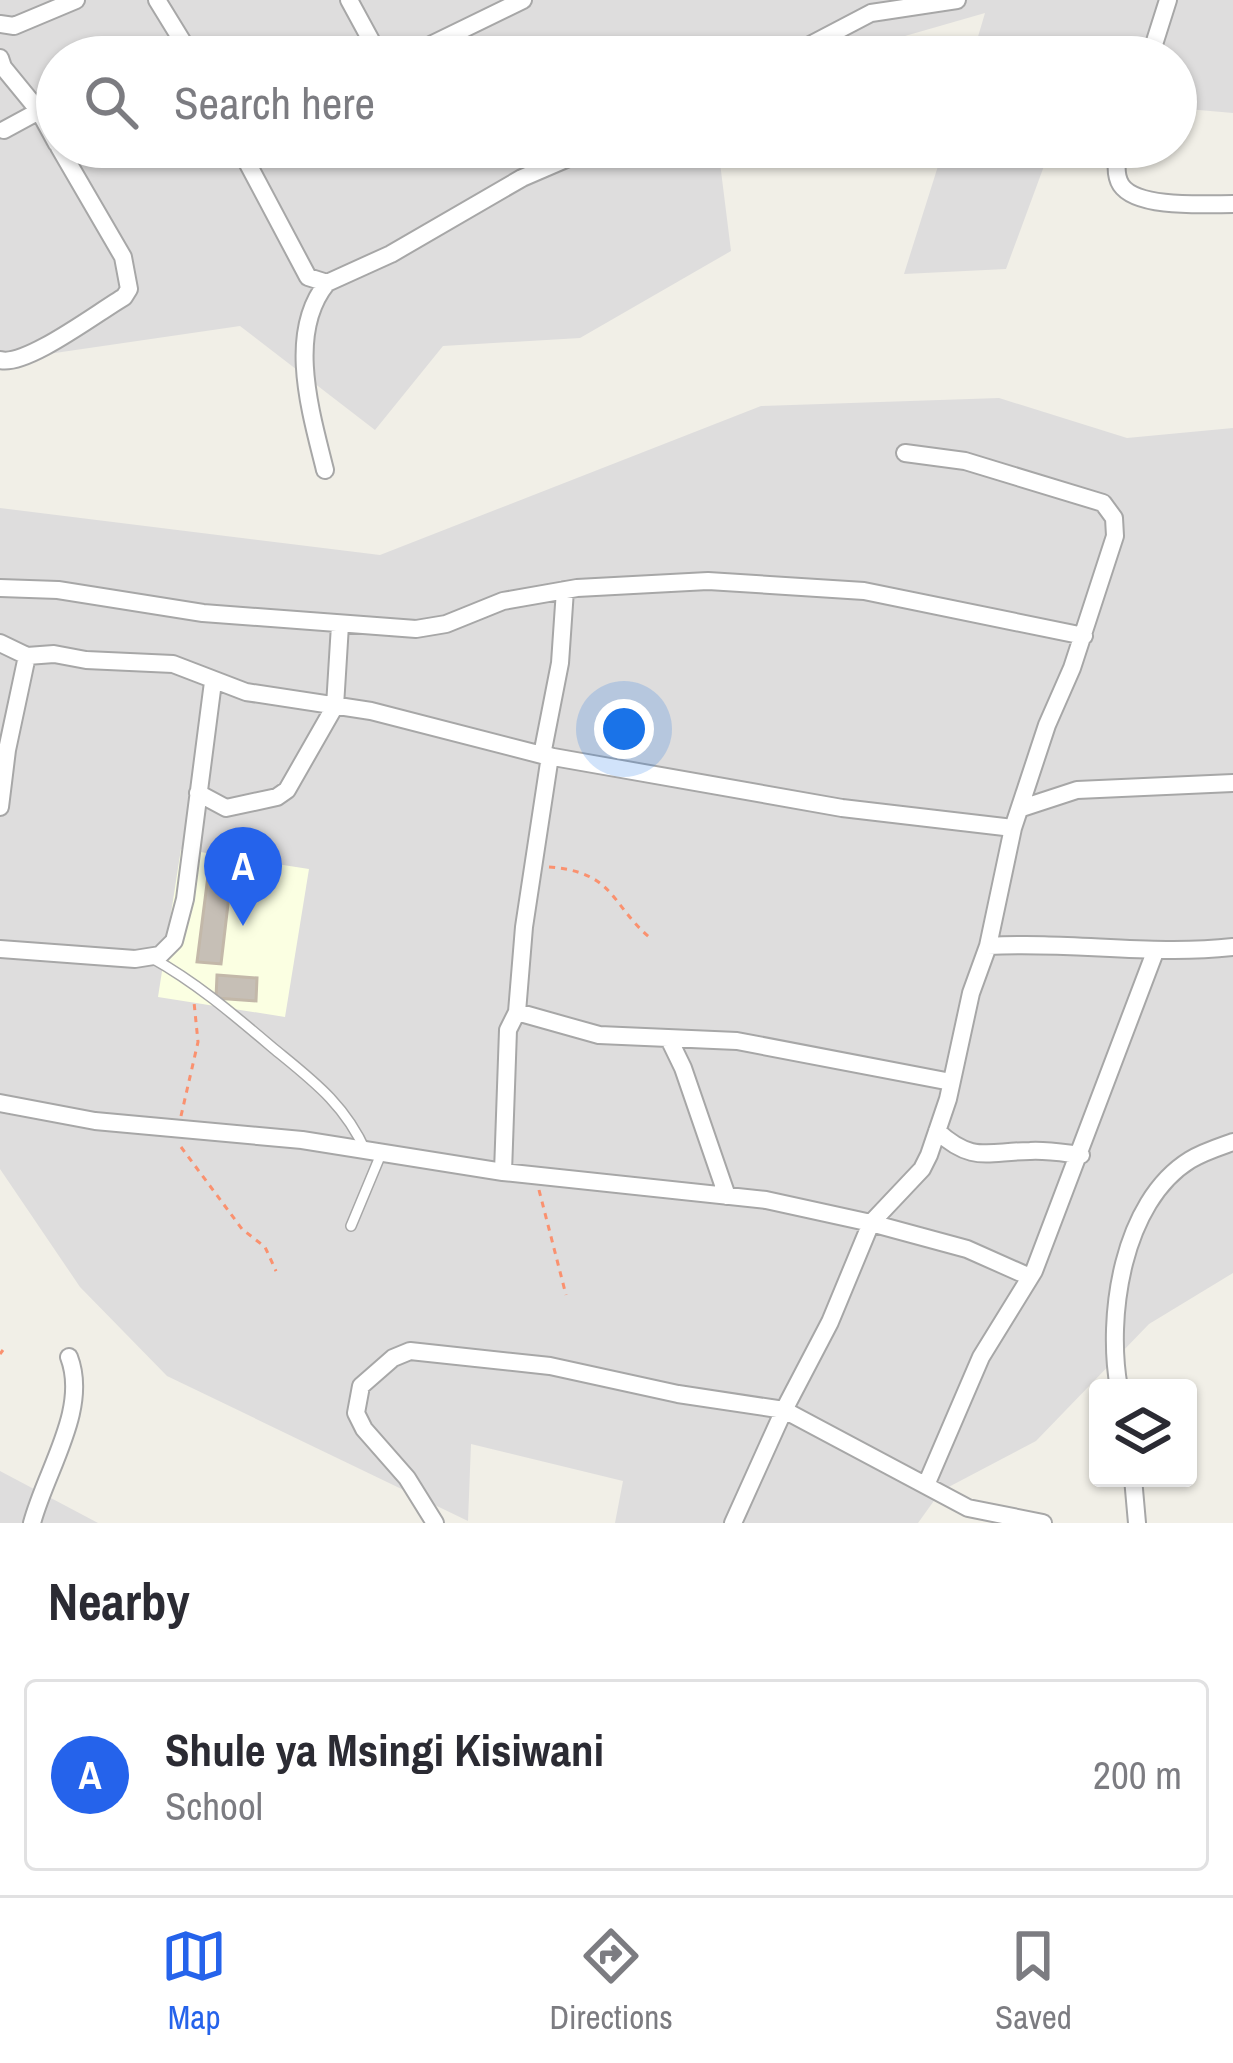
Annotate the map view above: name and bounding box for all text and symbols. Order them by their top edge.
search box [36,36,1197,168]
icon: search [78,69,144,135]
text: Search here [174,72,375,133]
your location [594,699,654,759]
pin: A [204,827,282,926]
map controls [1089,1379,1197,1487]
button: layers [1089,1379,1197,1487]
text: Nearby [48,1567,190,1636]
text: Shule ya Msingi Kisiwani [165,1719,604,1780]
text: A [78,1749,102,1801]
text: 200 m [1093,1749,1182,1801]
text: School [165,1780,263,1832]
tab: Map [161,1923,227,2039]
tab: Directions [549,1923,673,2039]
tab: Saved [995,1923,1072,2039]

